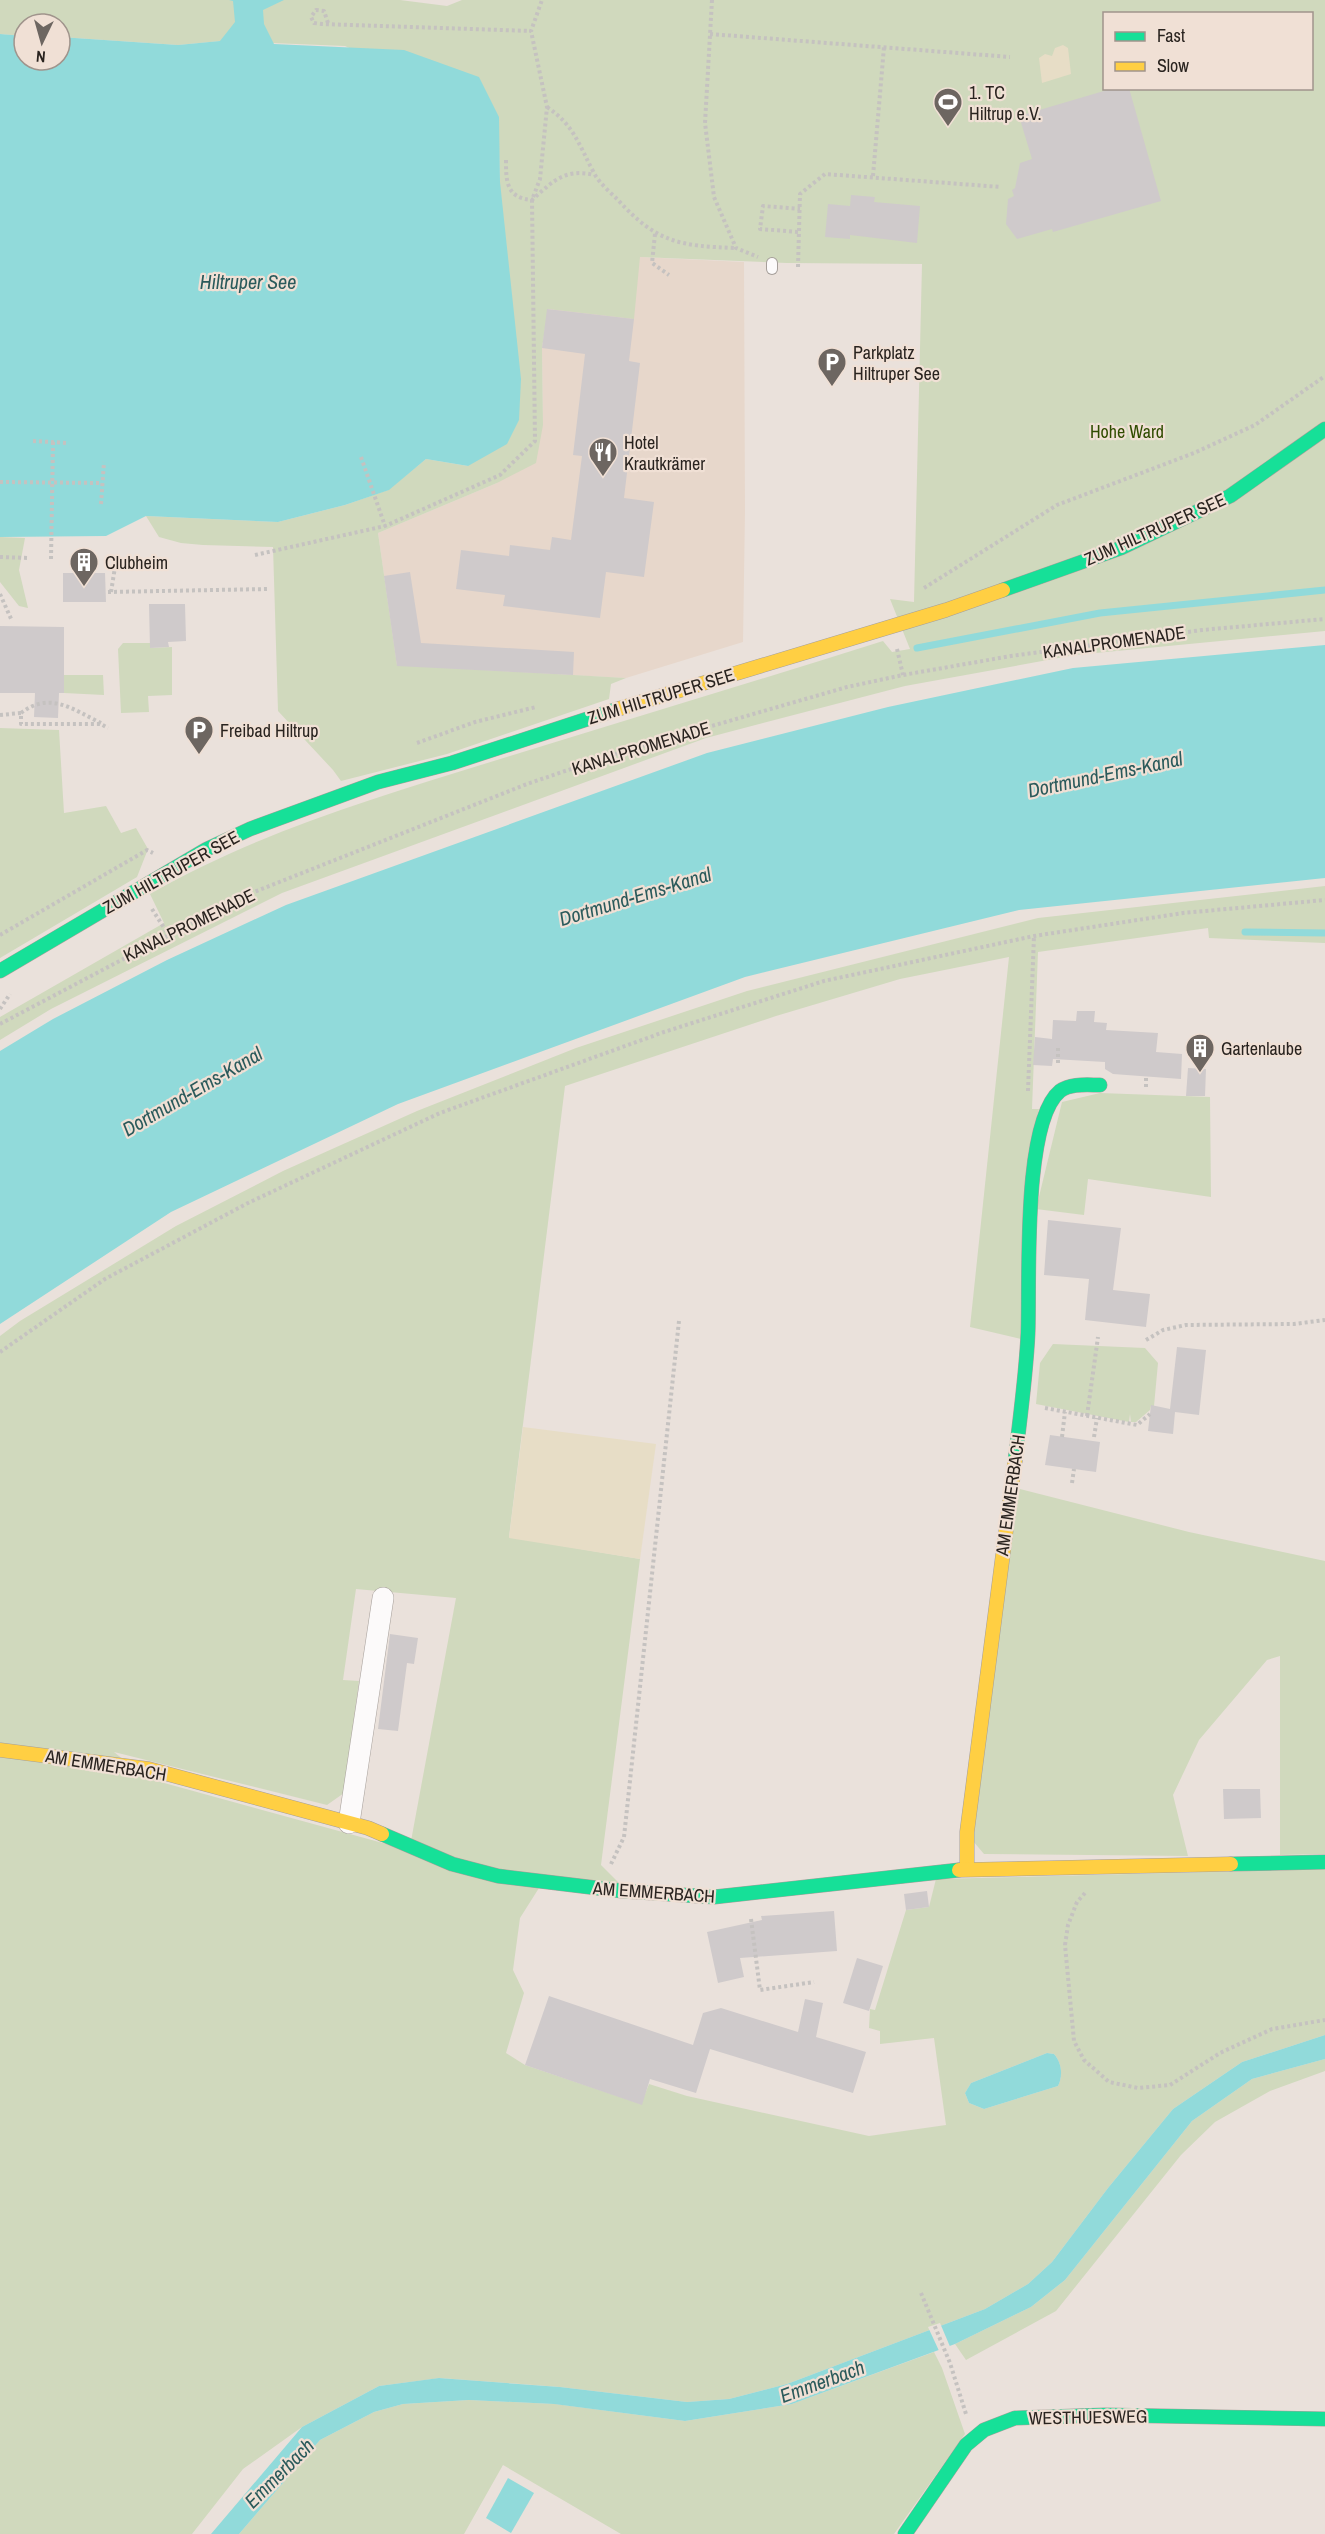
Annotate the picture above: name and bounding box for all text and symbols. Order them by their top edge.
north arrow [12,12,72,72]
legend [1103,12,1313,90]
text: Fast [1157,23,1185,48]
text: N [35,46,46,68]
text: Slow [1157,53,1189,78]
place label: 1. TC Hiltrup e.V. [969,80,1042,126]
sports icon: 1. TC Hiltrup e.V. [932,86,964,128]
water label: Hiltruper See [200,268,296,295]
place label: Parkplatz Hiltruper See [853,340,940,386]
parking icon: Parkplatz Hiltruper See [816,346,848,388]
park label: Hohe Ward [1090,419,1164,444]
place label: Hotel Krautkrämer [624,430,705,476]
restaurant icon: Hotel Krautkrämer [587,436,619,478]
street label: ZUM HILTRUPER SEE [1080,487,1230,571]
building icon: Clubheim [68,546,100,588]
place label: Clubheim [105,550,168,575]
street label: KANALPROMENADE [1041,620,1187,664]
street label: ZUM HILTRUPER SEE [585,662,737,730]
parking icon: Freibad Hiltrup [183,714,215,756]
street label: KANALPROMENADE [569,715,713,781]
place label: Freibad Hiltrup [220,718,318,743]
water label: Dortmund-Ems-Kanal [1025,744,1185,804]
street label: ZUM HILTRUPER SEE [98,824,244,920]
water label: Dortmund-Ems-Kanal [556,860,715,932]
street label: KANALPROMENADE [119,882,259,968]
building icon: Gartenlaube [1184,1032,1216,1074]
place label: Gartenlaube [1221,1036,1302,1061]
water label: Dortmund-Ems-Kanal [117,1040,267,1142]
street label: AM EMMERBACH [989,1433,1031,1558]
street label: AM EMMERBACH [43,1743,168,1787]
street label: AM EMMERBACH [591,1875,716,1909]
water label: Emmerbach [776,2353,868,2409]
street label: WESTHUESWEG [1028,2403,1148,2431]
water label: Emmerbach [238,2432,320,2514]

